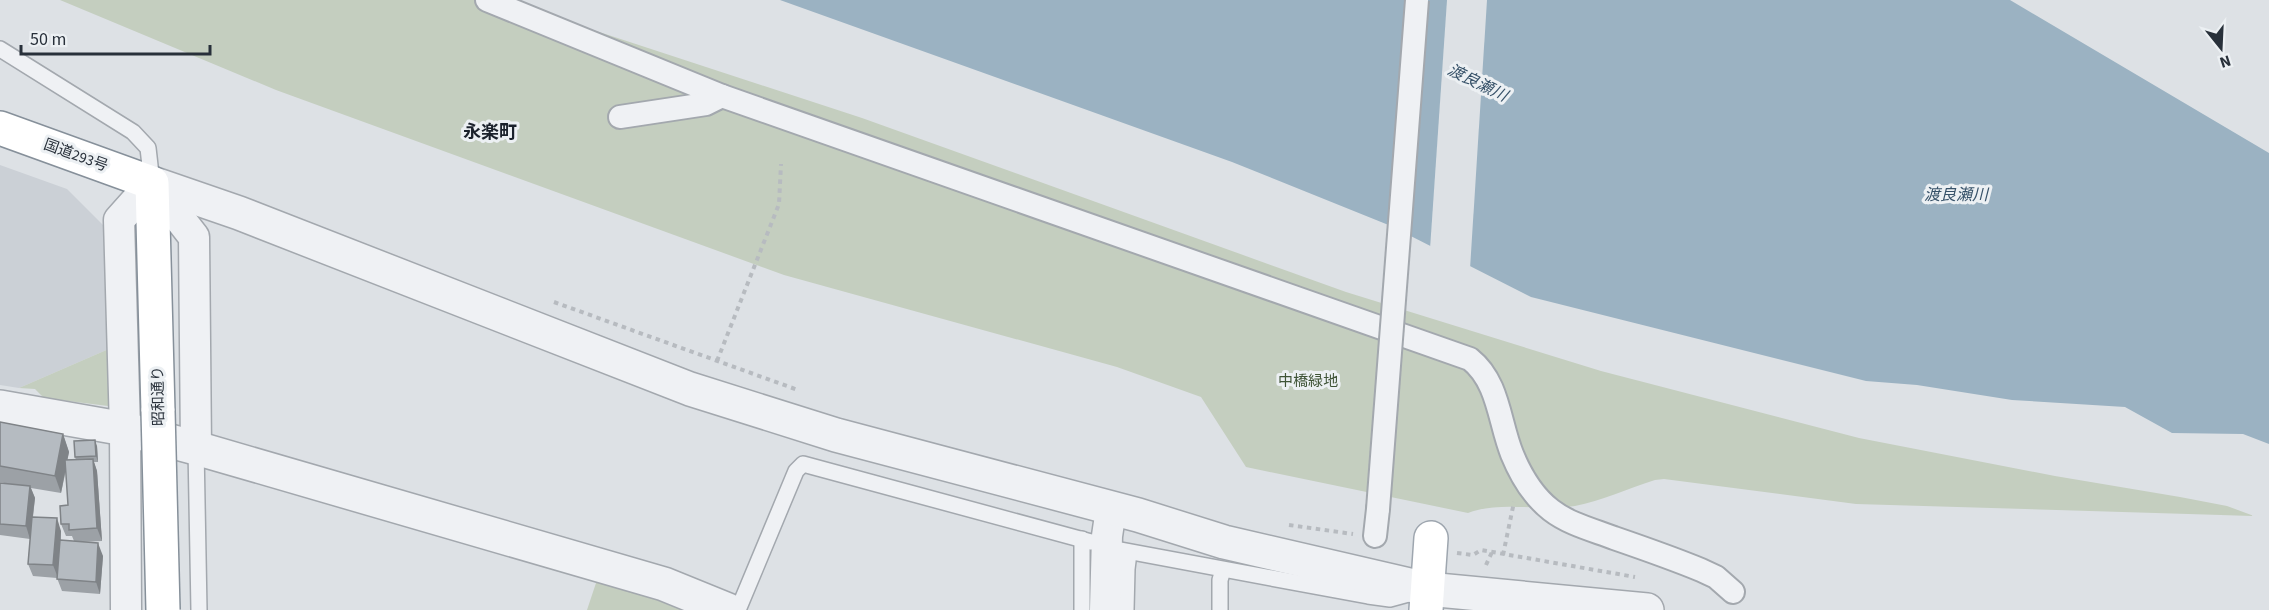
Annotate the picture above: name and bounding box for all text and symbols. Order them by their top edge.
scale bar [21,18,210,56]
north arrow [2191,18,2251,78]
text: 50 m [30,27,66,52]
text: N [2217,49,2234,73]
water label: 渡良瀬川 [1444,59,1513,108]
district label: 永楽町 [463,120,517,145]
street label: 国道293号 [41,134,111,177]
water label: 渡良瀬川 [1924,184,1990,206]
street label: 昭和通り [147,366,170,426]
park label: 中橋緑地 [1278,371,1338,392]

